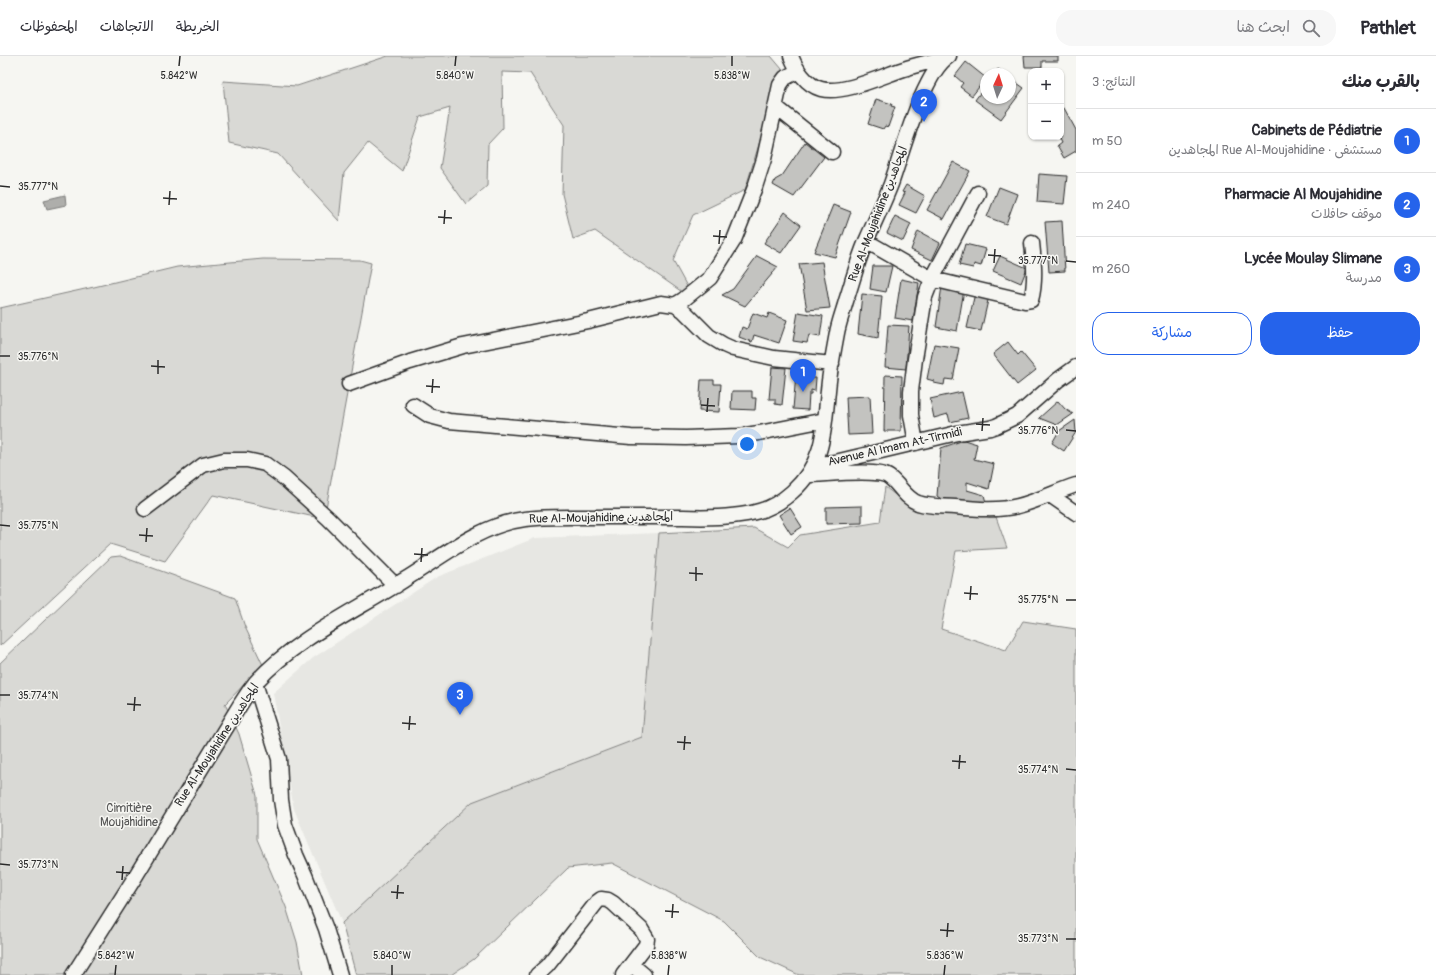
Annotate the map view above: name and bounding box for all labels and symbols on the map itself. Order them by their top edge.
north arrow [980,68,1016,104]
text: 5.842°W [161,70,198,82]
text: 5.840°W [436,70,475,82]
text: 5.838°W [714,70,751,82]
pin: 2 [911,89,937,122]
street label: Rue Al-Moujahidine المجاهدين [845,144,911,284]
text: 35.777°N [18,181,58,193]
text: 35.777°N [1018,255,1058,267]
text: 35.776°N [18,351,59,363]
pin: 1 [790,359,816,392]
street label: Avenue Al Imam At-Tirmidi [826,424,964,470]
text: 35.776°N [1018,425,1059,437]
your location [737,434,757,454]
street label: Rue Al-Moujahidine المجاهدين [529,509,673,527]
text: 35.775°N [18,520,58,532]
text: 35.775°N [1018,594,1058,606]
street label: Rue Al-Moujahidine المجاهدين [171,680,263,810]
pin: 3 [447,682,473,715]
text: 35.774°N [18,690,59,702]
text: 35.774°N [1018,764,1059,776]
park label: Cimitière Moujahidine [100,801,158,830]
text: 35.773°N [18,859,58,871]
text: 35.773°N [1018,933,1058,945]
text: 5.842°W [98,950,135,962]
text: 5.840°W [373,950,412,962]
text: 5.838°W [651,950,688,962]
text: 5.836°W [927,950,964,962]

